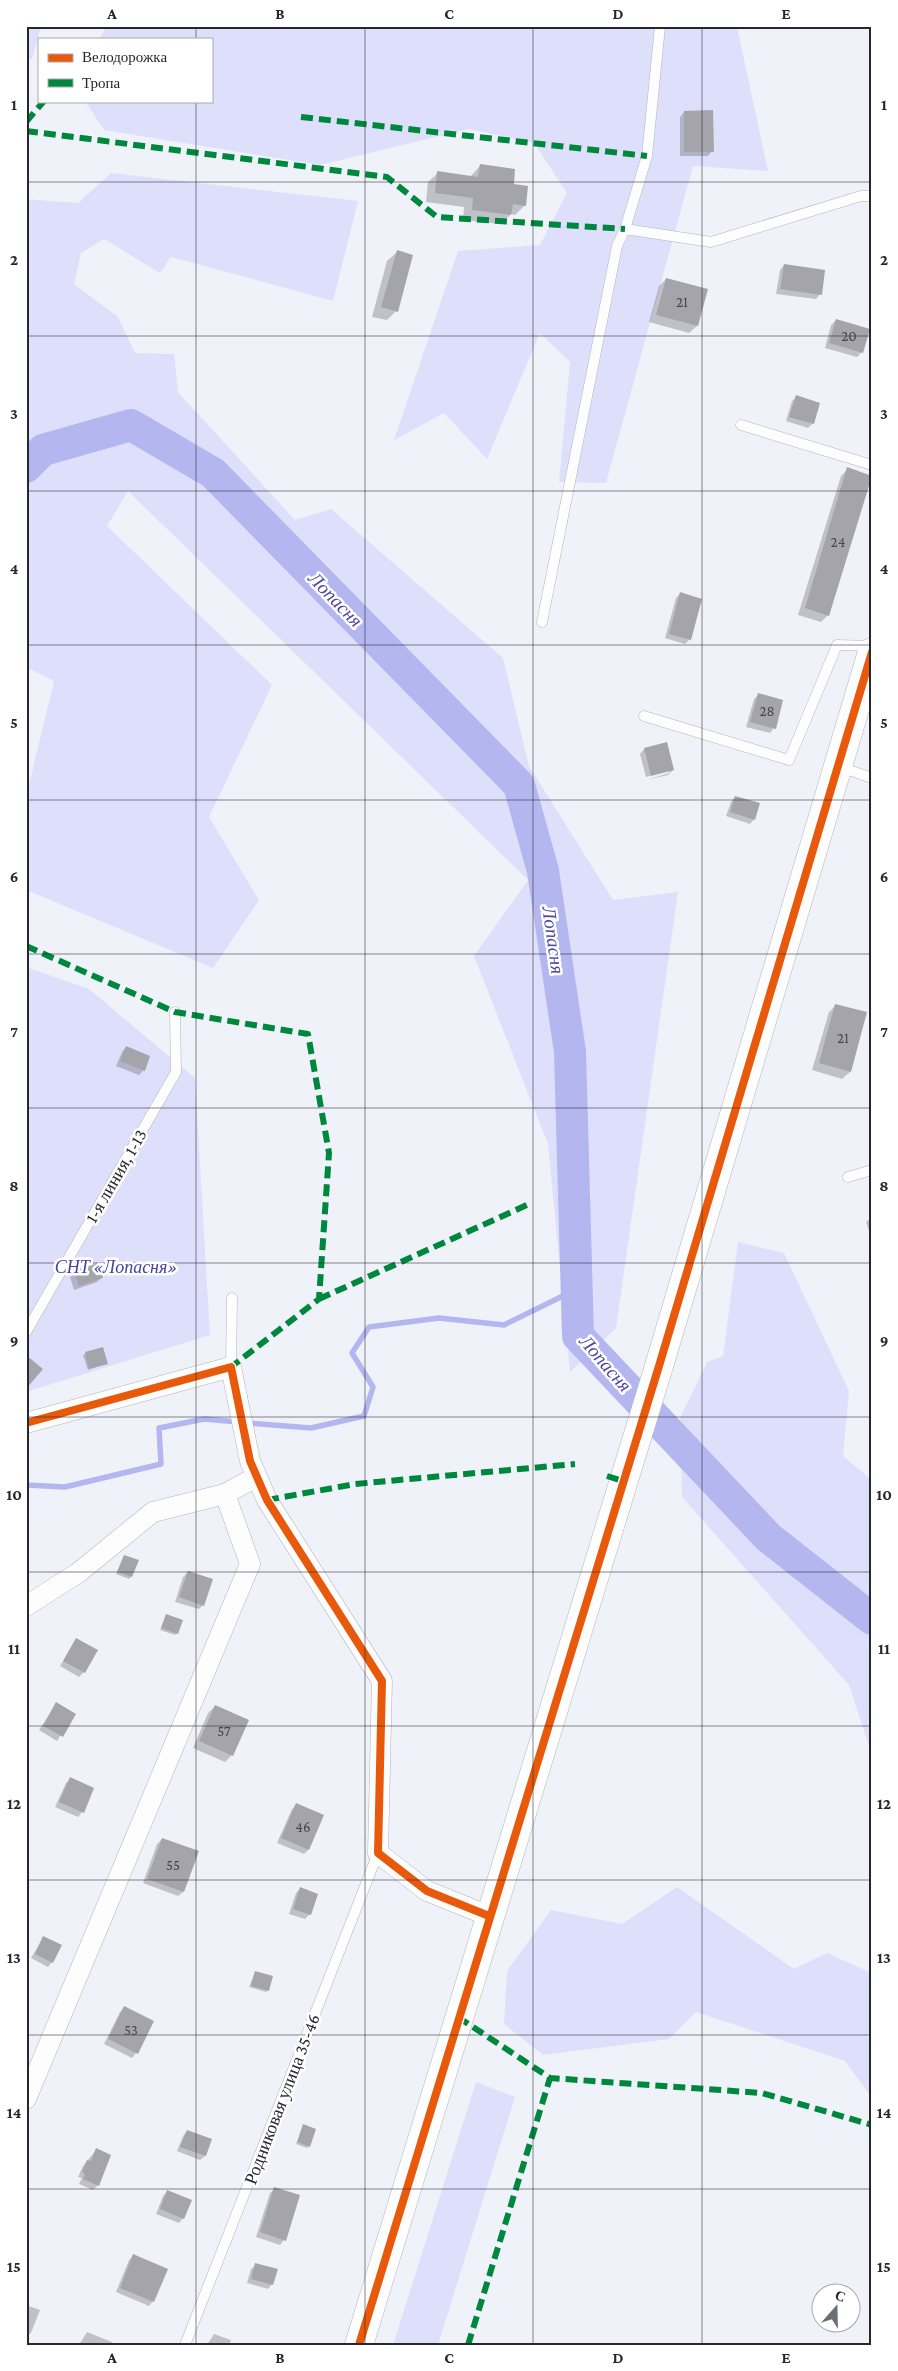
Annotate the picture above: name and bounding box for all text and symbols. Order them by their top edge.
text: A [106,5,117,22]
text: B [275,5,285,22]
text: C [444,5,454,22]
text: D [612,5,624,22]
text: E [781,5,791,22]
legend [38,38,212,102]
text: Велодорожка [82,49,167,65]
text: Тропа [82,75,121,91]
text: 1 [11,96,17,113]
text: 1 [881,96,887,113]
text: 2 [10,251,18,268]
text: 2 [880,251,888,268]
house number: 21 [676,294,688,310]
house number: 20 [841,328,857,344]
text: 3 [10,405,18,422]
text: 3 [880,405,888,422]
house number: 24 [831,534,845,550]
text: 4 [10,560,19,577]
text: 4 [880,560,889,577]
water label: Лопасня [304,567,367,631]
house number: 28 [759,703,775,719]
text: 5 [10,714,18,731]
text: 5 [880,714,888,731]
text: 6 [10,868,18,885]
text: 6 [880,868,888,885]
water label: Лопасня [538,904,569,975]
text: 7 [10,1023,18,1040]
text: 7 [880,1023,888,1040]
house number: 21 [837,1030,849,1046]
street label: 1-я линия, 1-13 [81,1126,151,1226]
text: 8 [9,1177,19,1194]
text: 8 [879,1177,889,1194]
park label: СНТ «Лопасня» [55,1257,177,1277]
water label: Лопасня [575,1330,636,1396]
text: 9 [10,1332,18,1349]
text: 9 [880,1332,888,1349]
text: 10 [6,1486,22,1503]
text: 10 [876,1486,892,1503]
text: 11 [8,1640,20,1657]
text: 11 [878,1640,890,1657]
house number: 57 [217,1723,231,1739]
text: 12 [7,1795,21,1812]
text: 12 [877,1795,891,1812]
house number: 46 [295,1819,311,1835]
house number: 55 [166,1857,180,1873]
text: 13 [7,1949,21,1966]
text: 13 [877,1949,891,1966]
street label: Родниковая улица 35-46 [240,2011,324,2187]
house number: 53 [124,2022,138,2038]
text: 14 [7,2104,22,2121]
text: 14 [877,2104,892,2121]
text: 15 [7,2258,21,2275]
text: 15 [877,2258,891,2275]
north arrow [810,2284,860,2334]
text: С [833,2287,848,2305]
text: A [106,2349,117,2366]
text: B [275,2349,285,2366]
text: C [444,2349,454,2366]
text: D [612,2349,624,2366]
text: E [781,2349,791,2366]

